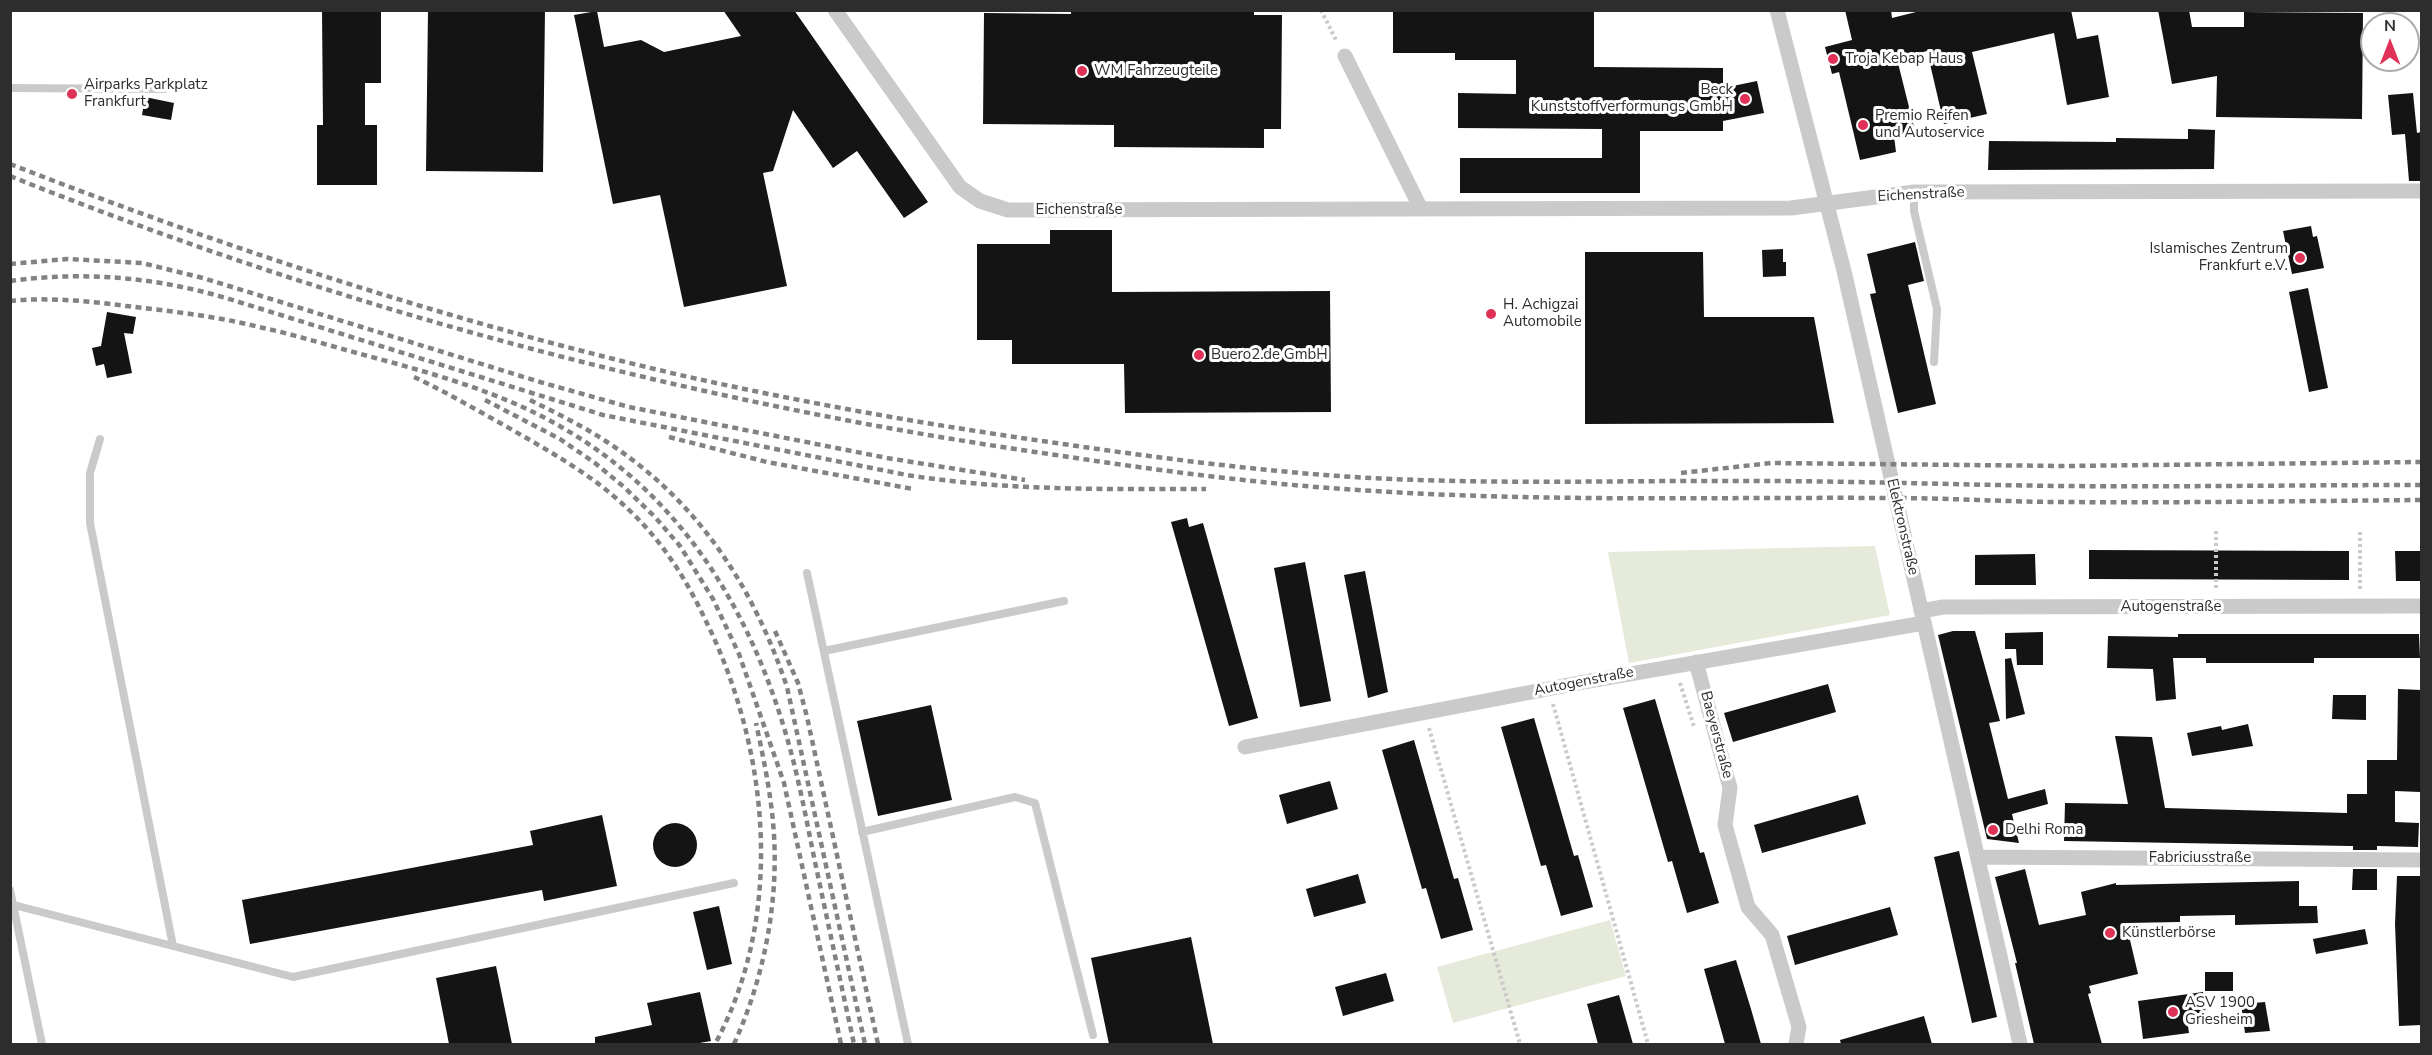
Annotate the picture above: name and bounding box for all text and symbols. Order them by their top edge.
north arrow [2360,12,2420,72]
text: N [2384,15,2396,37]
place label: Troja Kebap Haus [1845,50,1963,68]
marker: Troja Kebap Haus [1826,52,1840,66]
place label: WM Fahrzeugteile [1094,62,1218,80]
marker: WM Fahrzeugteile [1075,64,1089,78]
place label: Airparks Parkplatz Frankfurt [84,76,208,111]
place label: Beck Kunststoffverformungs GmbH [1531,81,1733,116]
marker: Airparks Parkplatz Frankfurt [65,87,79,101]
marker: Beck Kunststoffverformungs GmbH [1738,92,1752,106]
place label: Premio Reifen und Autoservice [1875,107,1984,142]
marker: Premio Reifen und Autoservice [1856,118,1870,132]
street label: Eichenstraße [1877,184,1965,206]
street label: Eichenstraße [1035,201,1123,219]
place label: Islamisches Zentrum Frankfurt e.V. [2150,240,2288,275]
marker: Islamisches Zentrum Frankfurt e.V. [2293,251,2307,265]
place label: H. Achigzai Automobile [1503,296,1582,331]
marker: H. Achigzai Automobile [1484,307,1498,321]
place label: Buero2.de GmbH [1211,346,1328,364]
marker: Buero2.de GmbH [1192,348,1206,362]
street label: Elektronstraße [1882,477,1922,577]
street label: Autogenstraße [2121,598,2221,616]
street label: Autogenstraße [1533,664,1635,700]
street label: Baeyerstraße [1696,689,1736,781]
place label: Delhi Roma [2005,821,2083,839]
marker: Delhi Roma [1986,823,2000,837]
street label: Fabriciusstraße [2149,849,2251,867]
place label: Künstlerbörse [2122,924,2216,942]
marker: Künstlerbörse [2103,926,2117,940]
place label: ASV 1900 Griesheim [2185,994,2255,1029]
marker: ASV 1900 Griesheim [2166,1005,2180,1019]

